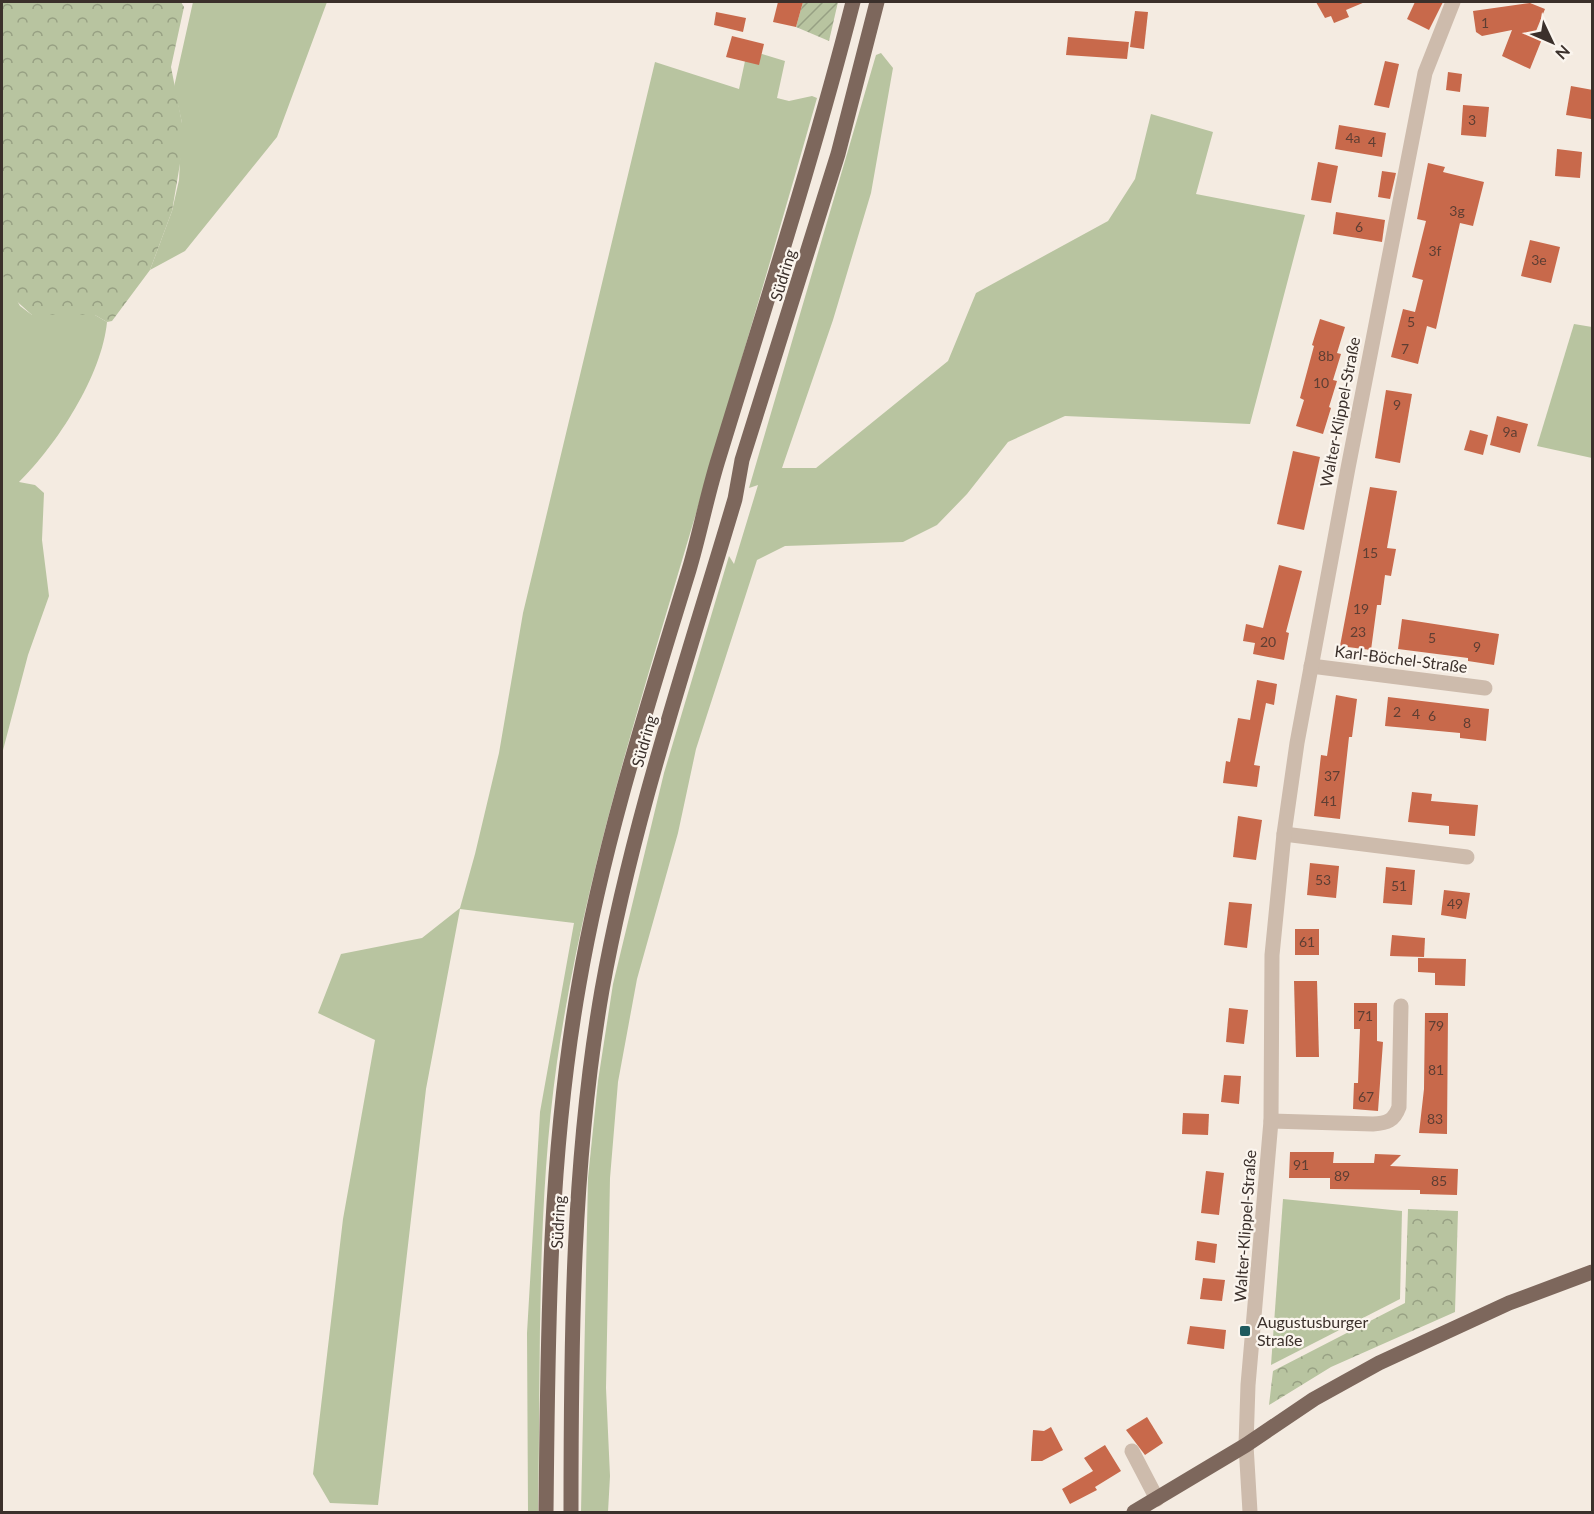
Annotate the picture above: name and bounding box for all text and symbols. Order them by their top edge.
north arrow [1522,12,1582,72]
house number: 1 [1481,14,1489,31]
text: N [1552,42,1574,64]
house number: 3 [1468,111,1476,128]
house number: 4a [1345,129,1361,146]
house number: 4 [1368,133,1376,150]
house number: 3g [1449,202,1465,219]
house number: 6 [1355,218,1363,235]
house number: 3f [1428,242,1442,259]
street label: Südring [766,247,799,303]
house number: 3e [1531,251,1547,268]
house number: 5 [1407,313,1415,330]
street label: Walter-Klippel-Straße [1316,335,1363,489]
house number: 7 [1401,340,1409,357]
house number: 8b [1318,347,1334,364]
house number: 10 [1313,374,1329,391]
house number: 9 [1393,396,1401,413]
house number: 9a [1502,423,1518,440]
house number: 15 [1362,544,1378,561]
house number: 19 [1353,600,1369,617]
house number: 23 [1350,623,1366,640]
house number: 5 [1428,629,1436,646]
house number: 20 [1260,633,1276,650]
house number: 9 [1473,638,1481,655]
street label: Karl-Böchel-Straße [1334,641,1468,676]
house number: 2 [1393,703,1401,720]
house number: 4 [1412,705,1420,722]
house number: 6 [1428,707,1436,724]
street label: Südring [627,713,660,769]
house number: 8 [1463,714,1471,731]
house number: 37 [1324,767,1340,784]
house number: 41 [1321,792,1337,809]
house number: 53 [1315,871,1331,888]
house number: 51 [1391,877,1407,894]
house number: 49 [1447,895,1463,912]
house number: 61 [1299,933,1315,950]
house number: 71 [1357,1007,1373,1024]
house number: 79 [1428,1017,1444,1034]
house number: 81 [1428,1061,1444,1078]
house number: 67 [1358,1088,1374,1105]
house number: 83 [1427,1110,1443,1127]
street label: Walter-Klippel-Straße [1230,1149,1259,1303]
house number: 91 [1293,1156,1309,1173]
house number: 89 [1334,1167,1350,1184]
house number: 85 [1431,1172,1447,1189]
street label: Südring [547,1195,568,1249]
place label: Augustusburger Straße [1257,1312,1368,1349]
marker: Augustusburger Straße [1238,1324,1252,1338]

